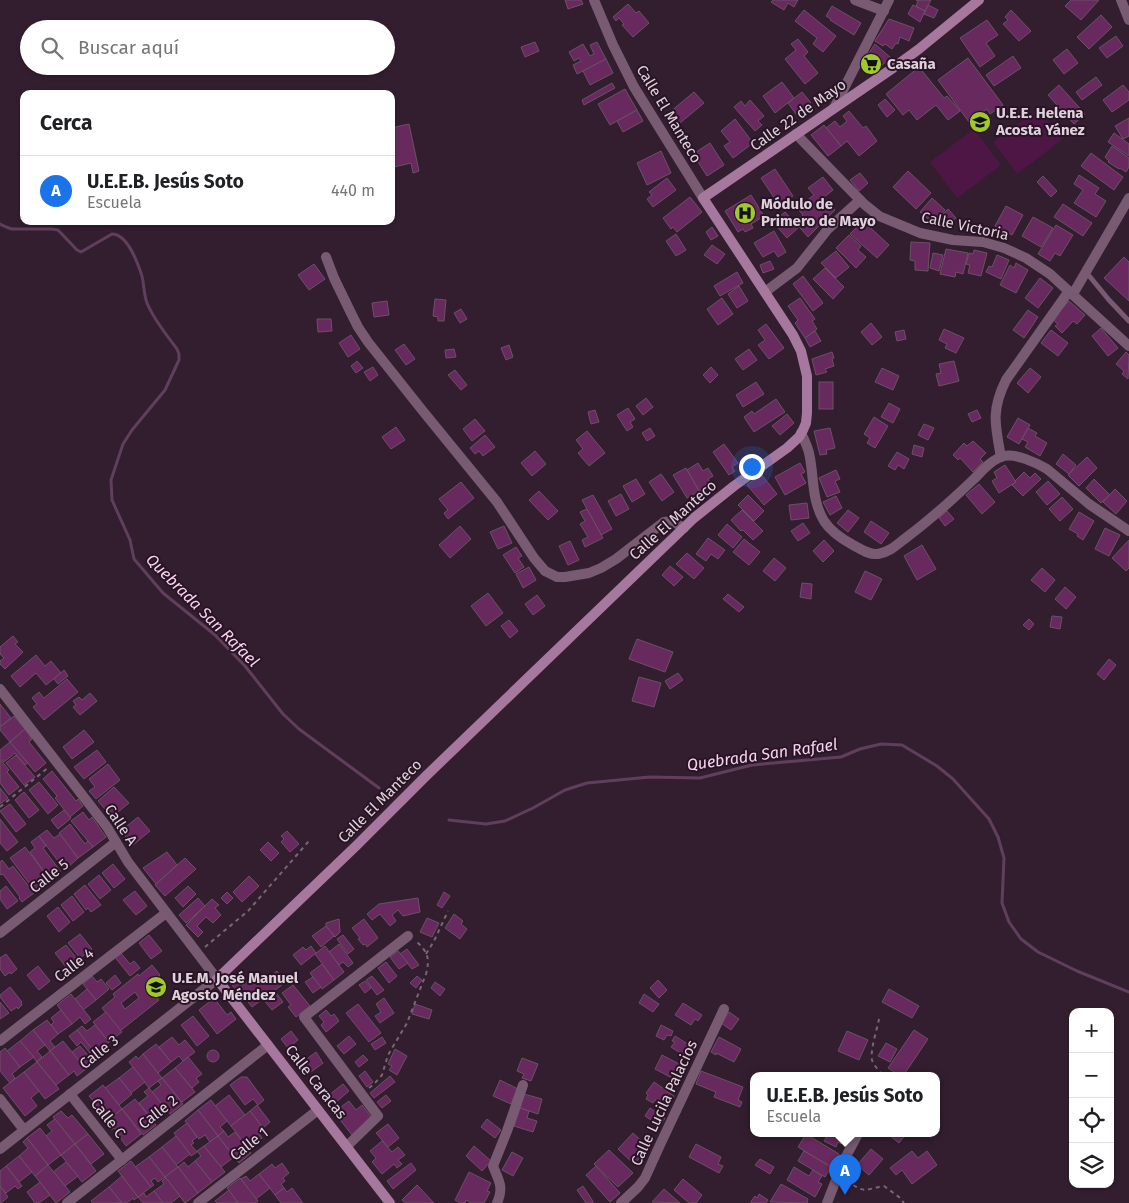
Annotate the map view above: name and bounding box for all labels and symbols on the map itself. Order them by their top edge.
supermarket icon: Casaña [859,52,883,76]
place label: Casaña [887,55,936,73]
street label: Calle El Manteco [633,62,705,166]
street label: Calle 22 de Mayo [747,75,849,155]
place label: U.E.E. Helena Acosta Yánez [995,104,1085,139]
school or university icon: U.E.E. Helena Acosta Yánez [968,110,992,134]
place label: Módulo de Primero de Mayo [761,195,876,230]
hospital icon: Módulo de Primero de Mayo [733,201,757,225]
street label: Calle Victoria [920,208,1010,244]
your location [739,454,765,480]
street label: Calle El Manteco [626,476,720,564]
water label: Quebrada San Rafael [142,550,263,671]
water label: Quebrada San Rafael [686,735,839,774]
street label: Calle El Manteco [334,755,426,847]
street label: Calle A [101,801,141,849]
street label: Calle 5 [26,855,72,897]
street label: Calle 4 [51,944,97,986]
place label: U.E.M. José Manuel Agosto Méndez [171,969,299,1004]
school or university icon: U.E.M. José Manuel Agosto Méndez [144,975,168,999]
street label: Calle 3 [76,1031,122,1073]
street label: Calle Lucila Palacios [627,1037,701,1169]
street label: Calle Caracas [282,1041,350,1123]
street label: Calle 2 [135,1091,181,1133]
street label: Calle C [87,1095,129,1142]
street label: Calle 1 [226,1123,272,1165]
pin: A [829,1154,861,1195]

